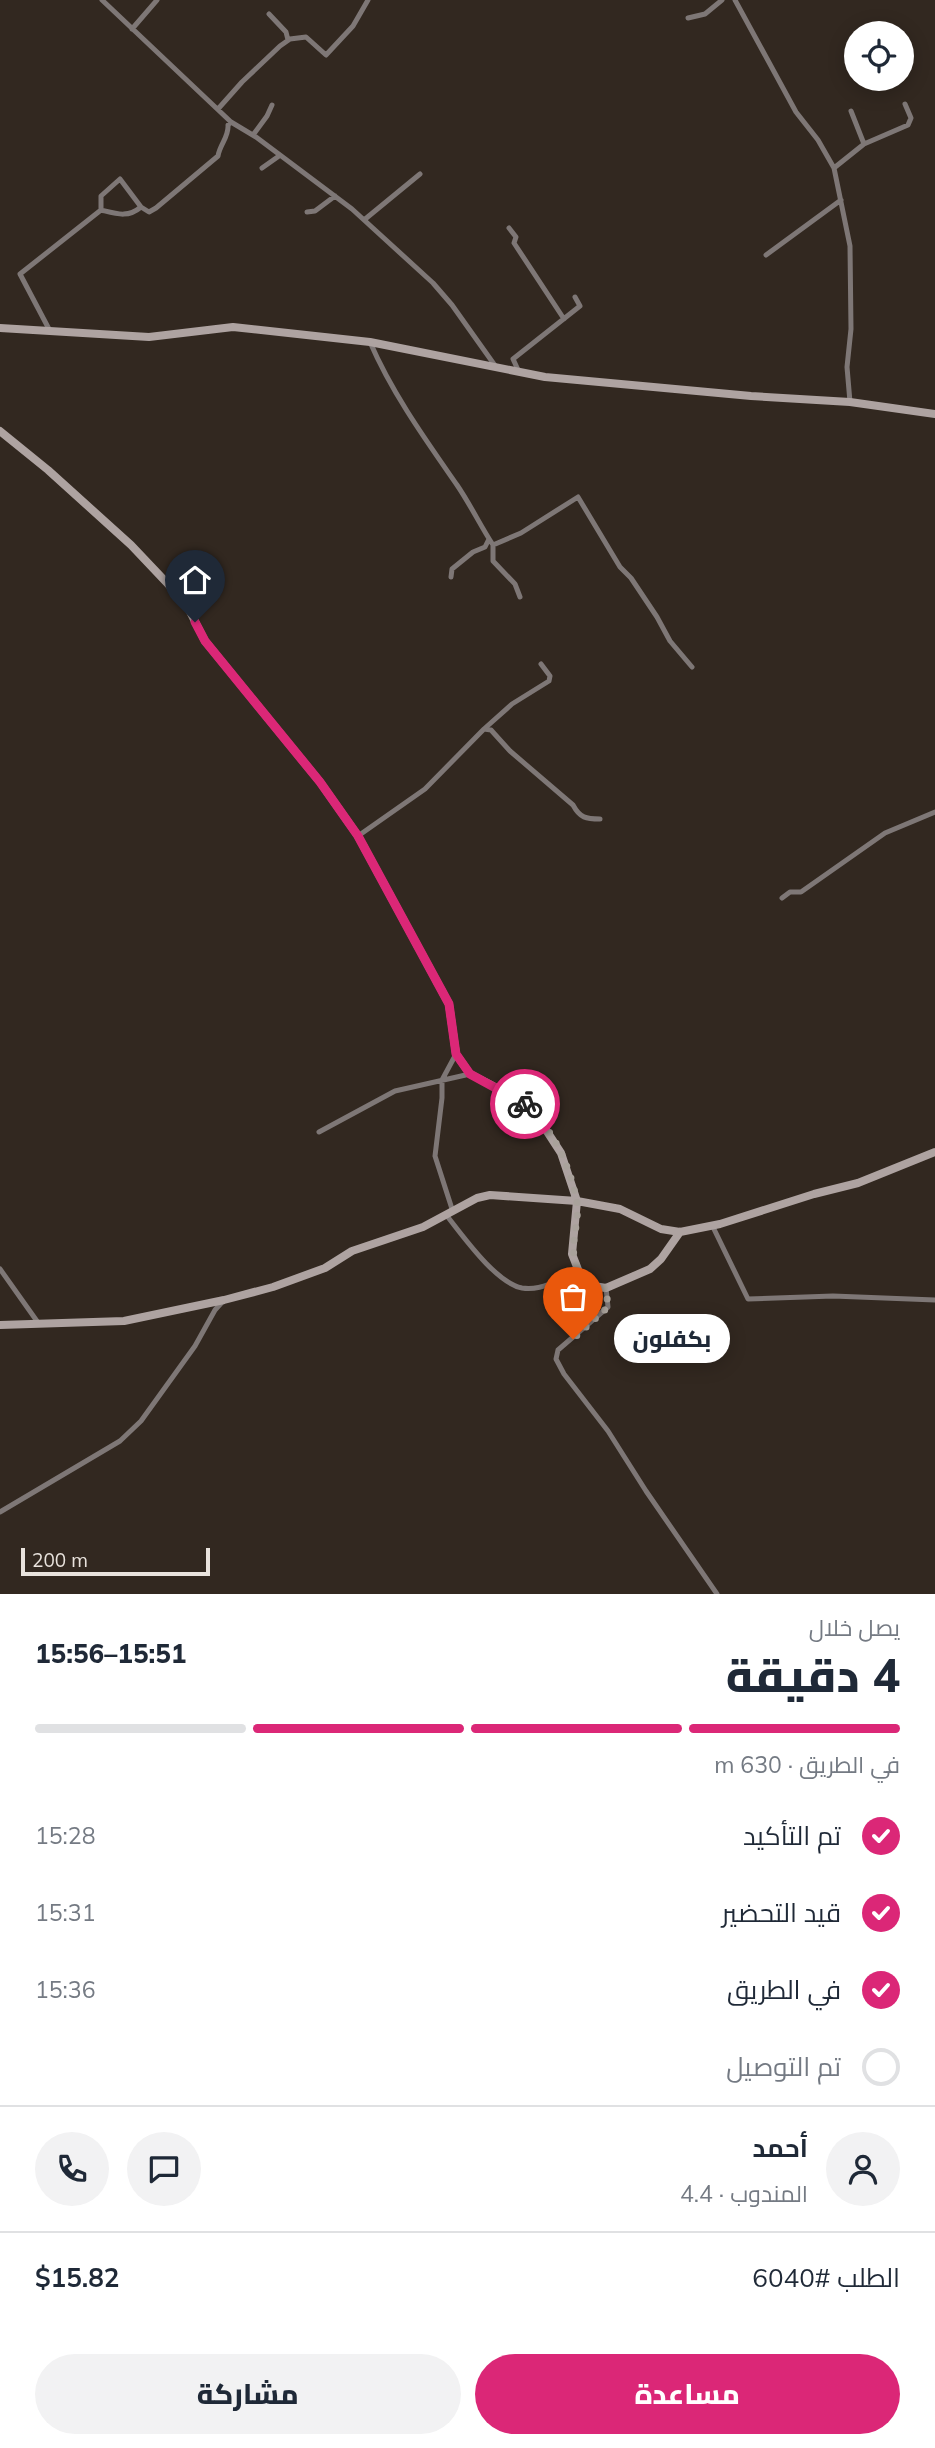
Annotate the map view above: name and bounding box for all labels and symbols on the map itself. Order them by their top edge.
pin [165,550,225,622]
courier [490,1069,560,1139]
pin [543,1267,603,1339]
callout: بكفلون [615,1314,730,1364]
scale bar [21,1545,210,1577]

